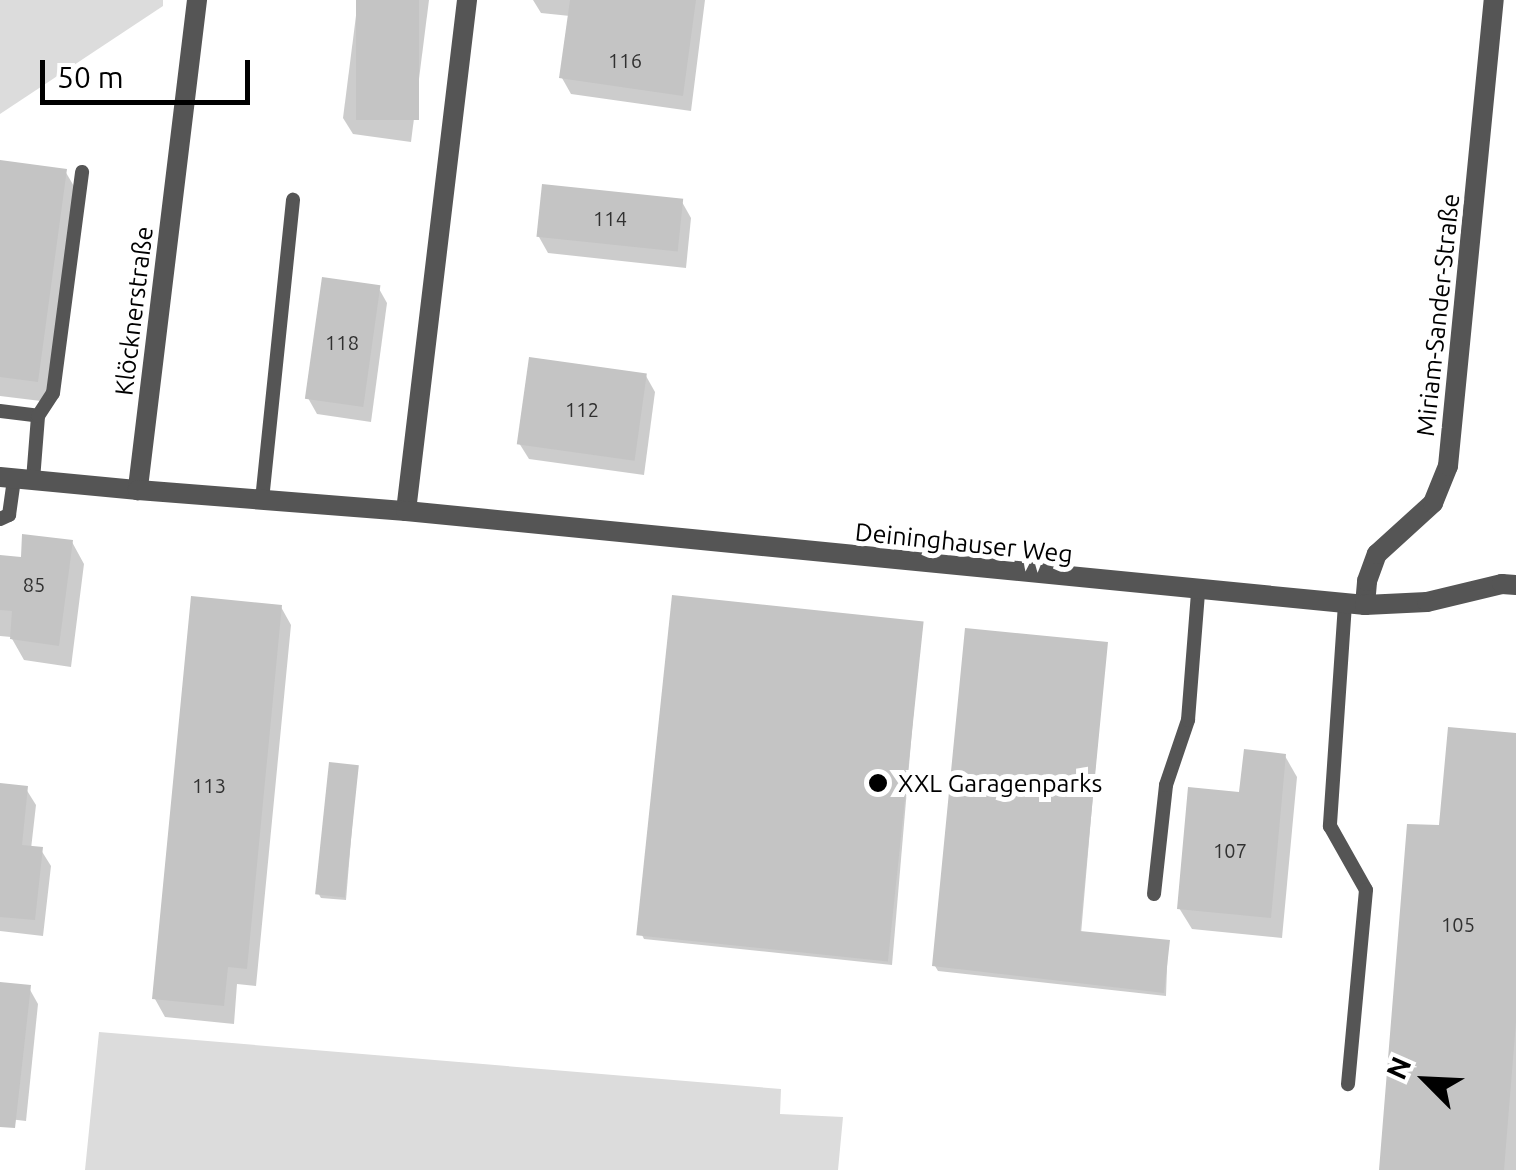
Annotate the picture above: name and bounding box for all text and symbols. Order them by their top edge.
scale bar [45,40,255,102]
house number: 116 [608,48,642,72]
text: 50 m [57,60,124,94]
street label: Miriam-Sander-Straße [1410,192,1466,438]
house number: 114 [593,206,627,230]
street label: Klöcknerstraße [109,225,159,397]
house number: 118 [325,330,359,354]
house number: 112 [565,397,599,421]
street label: Deininghauser Weg [854,517,1074,569]
house number: 85 [23,572,45,596]
place label: XXL Garagenparks [898,768,1102,798]
marker: XXL Garagenparks [867,772,889,794]
house number: 113 [192,773,226,797]
house number: 107 [1213,838,1247,862]
house number: 105 [1441,912,1475,936]
north arrow [1376,1030,1476,1130]
text: N [1380,1052,1417,1083]

